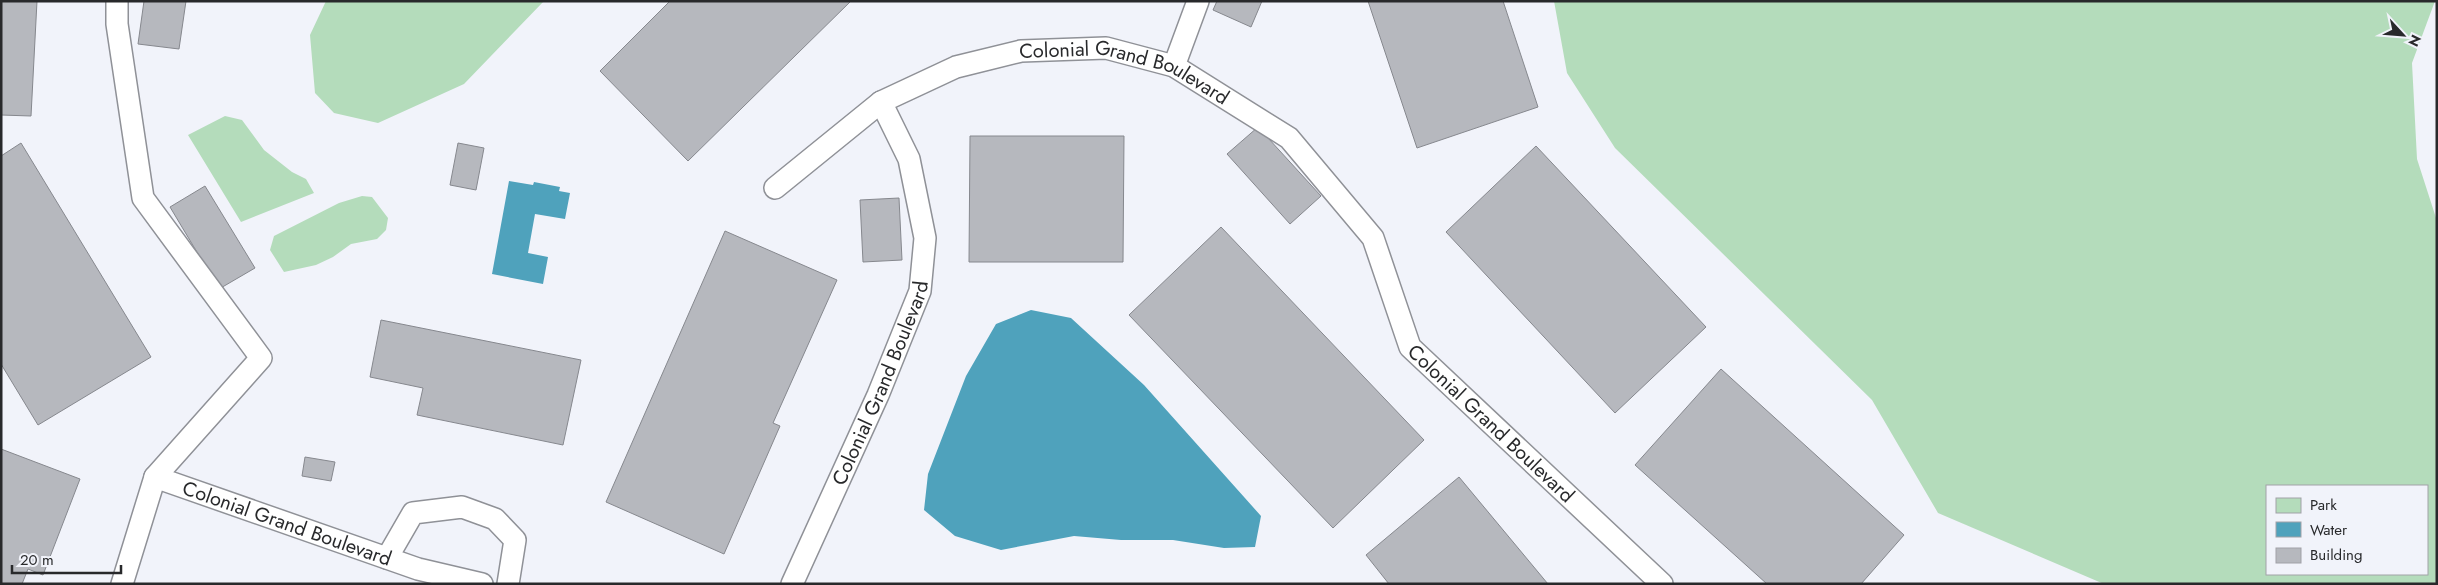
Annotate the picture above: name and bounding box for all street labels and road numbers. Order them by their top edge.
street label: Colonial Grand Boulevard [1019,33,1235,112]
street label: Colonial Grand Boulevard [824,280,935,490]
street label: Colonial Grand Boulevard [1401,337,1581,509]
street label: Colonial Grand Boulevard [179,473,396,573]

